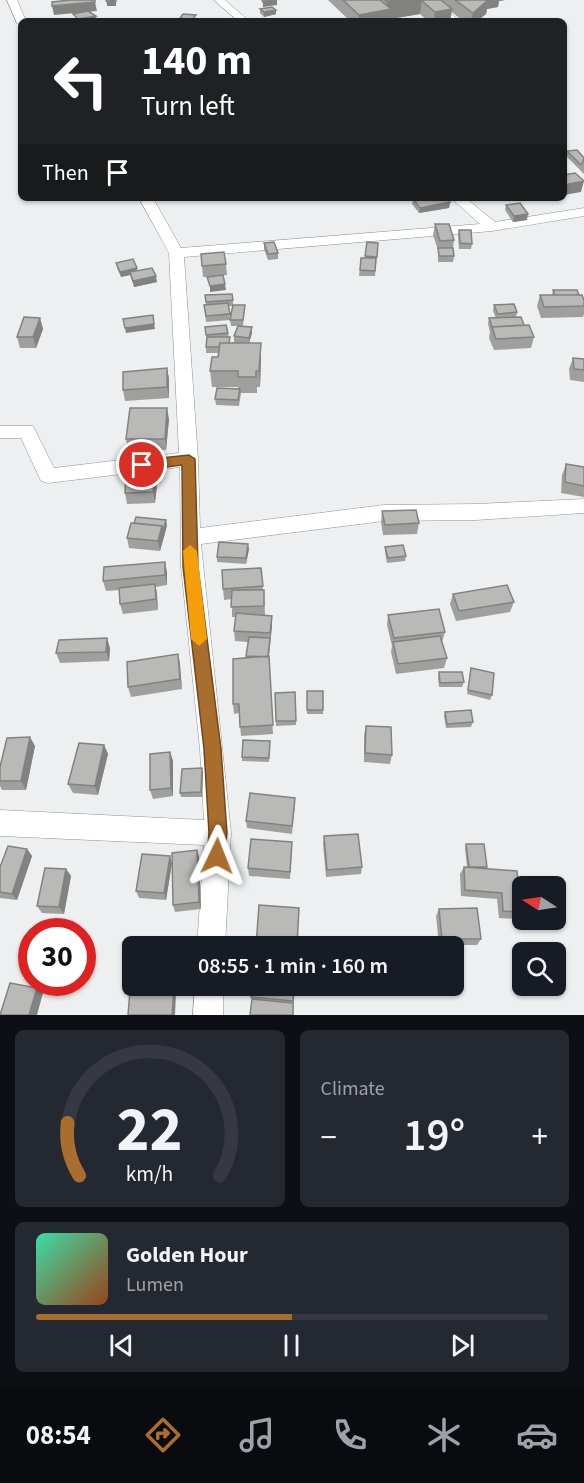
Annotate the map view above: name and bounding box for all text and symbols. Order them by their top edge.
text: 140 m [141,31,252,91]
icon: left [42,42,120,120]
text: Turn left [141,87,235,126]
icon: arrive [101,156,134,189]
text: Then [42,157,89,189]
pin [116,439,167,490]
icon: arrive [125,448,158,481]
position arrow [185,824,249,888]
north arrow [512,876,566,930]
map controls [512,876,566,996]
speed limit sign: 30 [18,918,96,996]
button: search [512,942,566,996]
text: 08:55 · 1 min · 160 m [198,950,388,982]
text: Climate [321,1075,385,1103]
text: 22 [117,1086,183,1175]
text: 19° [403,1104,465,1168]
text: − [321,1114,337,1161]
text: + [532,1114,548,1161]
text: km/h [126,1159,174,1190]
text: Golden Hour [126,1239,248,1271]
text: Lumen [126,1271,184,1299]
icon: previous [105,1329,138,1362]
icon: pause [275,1329,308,1362]
icon: next [446,1329,479,1362]
icon: directions [142,1414,184,1456]
icon: music [236,1414,278,1456]
icon: phone [329,1414,371,1456]
icon: climate [423,1414,465,1456]
icon: car [516,1414,558,1456]
text: 08:54 [26,1416,91,1455]

